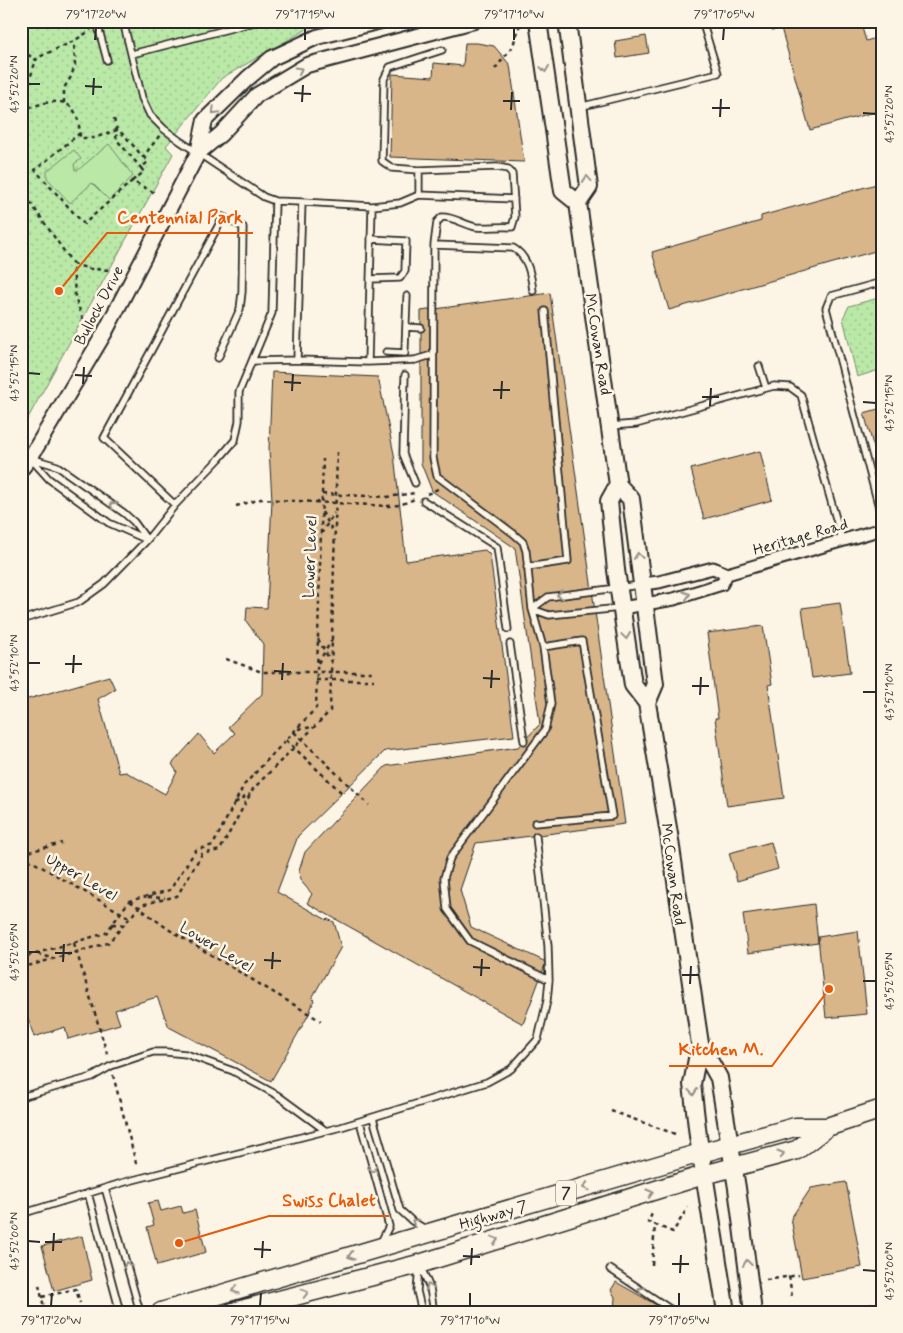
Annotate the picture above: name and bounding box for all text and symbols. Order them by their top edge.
text: 79°17'20"W [66,7,126,23]
text: 79°17'15"W [275,7,335,23]
text: 79°17'10"W [484,7,544,23]
text: 79°17'05"W [694,7,755,23]
text: 43°52'20"N [7,55,23,113]
one-way arrow [540,65,550,74]
one-way arrow [293,67,302,77]
text: 43°52'20"N [882,85,898,143]
one-way arrow [212,105,221,114]
one-way arrow [582,174,593,182]
callout: Centennial Park [107,200,253,233]
text: Centennial Park [117,206,243,230]
street label: Bullock Drive [70,262,129,349]
street label: McCowan Road [579,292,616,397]
text: 43°52'15"N [7,345,23,401]
text: 43°52'15"N [882,375,898,431]
one-way arrow [109,502,119,511]
street label: Heritage Road [751,514,850,561]
street label: Lower Level [299,516,322,599]
one-way arrow [633,551,644,559]
one-way arrow [556,590,565,600]
one-way arrow [682,591,690,601]
one-way arrow [620,631,630,640]
text: 43°52'10"N [7,635,23,691]
text: 43°52'10"N [882,664,898,720]
street label: McCowan Road [655,822,690,927]
street label: Upper Level [42,848,121,906]
street label: Lower Level [176,917,257,978]
text: 43°52'05"N [7,923,23,981]
text: 43°52'05"N [882,952,898,1010]
callout: Kitchen M. [669,1033,772,1066]
text: Kitchen M. [679,1038,764,1062]
one-way arrow [687,1088,698,1096]
one-way arrow [776,1150,785,1160]
one-way arrow [367,1164,378,1173]
road number: 7 [556,1180,576,1206]
one-way arrow [582,1181,591,1191]
callout: Swiss Chalet [269,1183,389,1216]
one-way arrow [646,1188,654,1198]
text: Swiss Chalet [282,1189,376,1213]
street label: Highway 7 [457,1196,530,1236]
text: 43°52'00"N [7,1212,23,1270]
one-way arrow [411,1219,421,1228]
one-way arrow [490,1236,499,1246]
text: 43°52'00"N [882,1242,898,1300]
one-way arrow [348,1251,356,1261]
one-way arrow [742,1259,753,1267]
one-way arrow [122,1261,132,1269]
one-way arrow [424,1283,434,1292]
one-way arrow [231,1285,239,1295]
one-way arrow [638,1287,647,1296]
one-way arrow [300,1288,309,1299]
text: 79°17'20"W [21,1313,81,1329]
text: 79°17'15"W [230,1313,290,1329]
text: 79°17'10"W [440,1313,500,1329]
text: 79°17'05"W [649,1313,710,1329]

